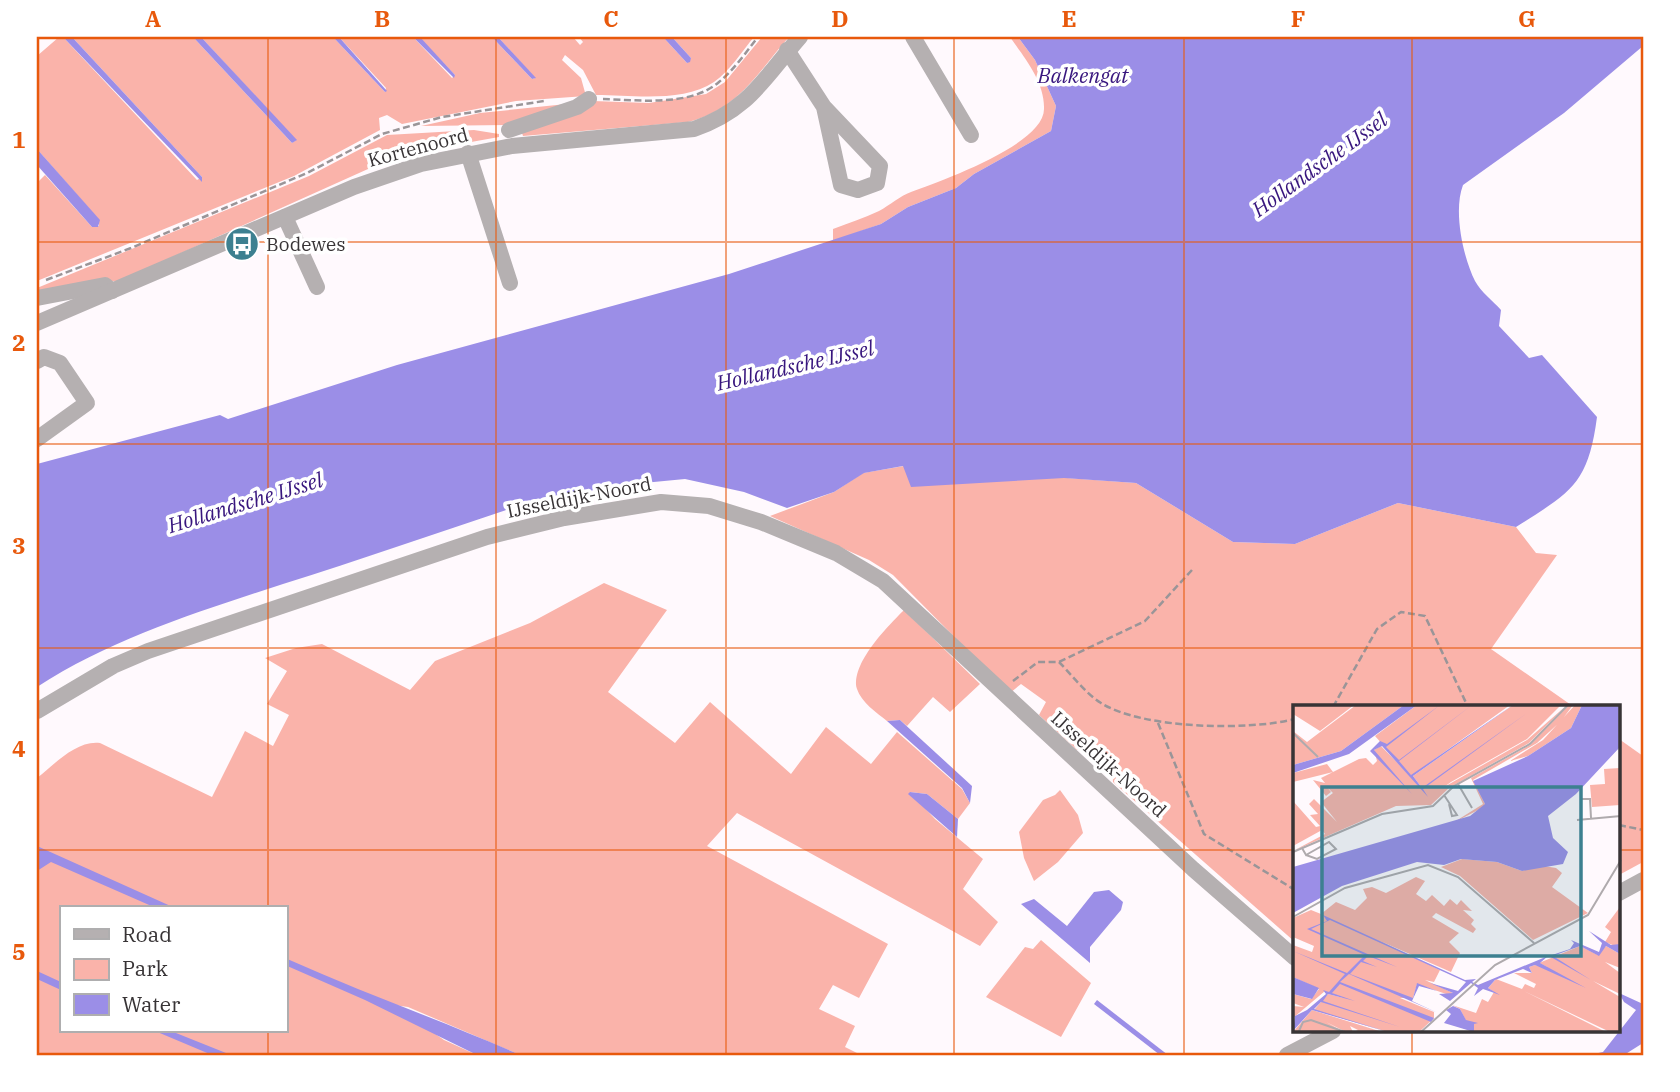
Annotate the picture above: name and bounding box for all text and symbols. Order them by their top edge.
text: A [145,3,161,33]
text: B [374,3,390,33]
text: C [603,3,619,33]
text: D [831,3,849,33]
text: E [1061,3,1077,33]
text: F [1291,3,1305,33]
text: G [1518,3,1536,33]
water label: Balkengat [1036,61,1129,89]
water label: Hollandsche IJssel [1245,105,1393,223]
street label: Kortenoord [365,122,471,172]
text: 1 [12,124,26,154]
bus stop icon: Bodewes [223,225,261,263]
place label: Bodewes [266,232,345,256]
text: 2 [12,327,26,357]
water label: Hollandsche IJssel [713,333,878,397]
water label: Hollandsche IJssel [163,465,327,539]
street label: IJsseldijk-Noord [505,471,653,523]
text: 3 [12,530,26,560]
inset map [1293,705,1620,1032]
street label: IJsseldijk-Noord [1046,706,1172,822]
text: 4 [12,733,26,763]
legend [60,906,287,1032]
text: Road [122,920,172,948]
text: 5 [12,936,26,966]
text: Park [122,954,169,982]
text: Water [122,990,181,1018]

